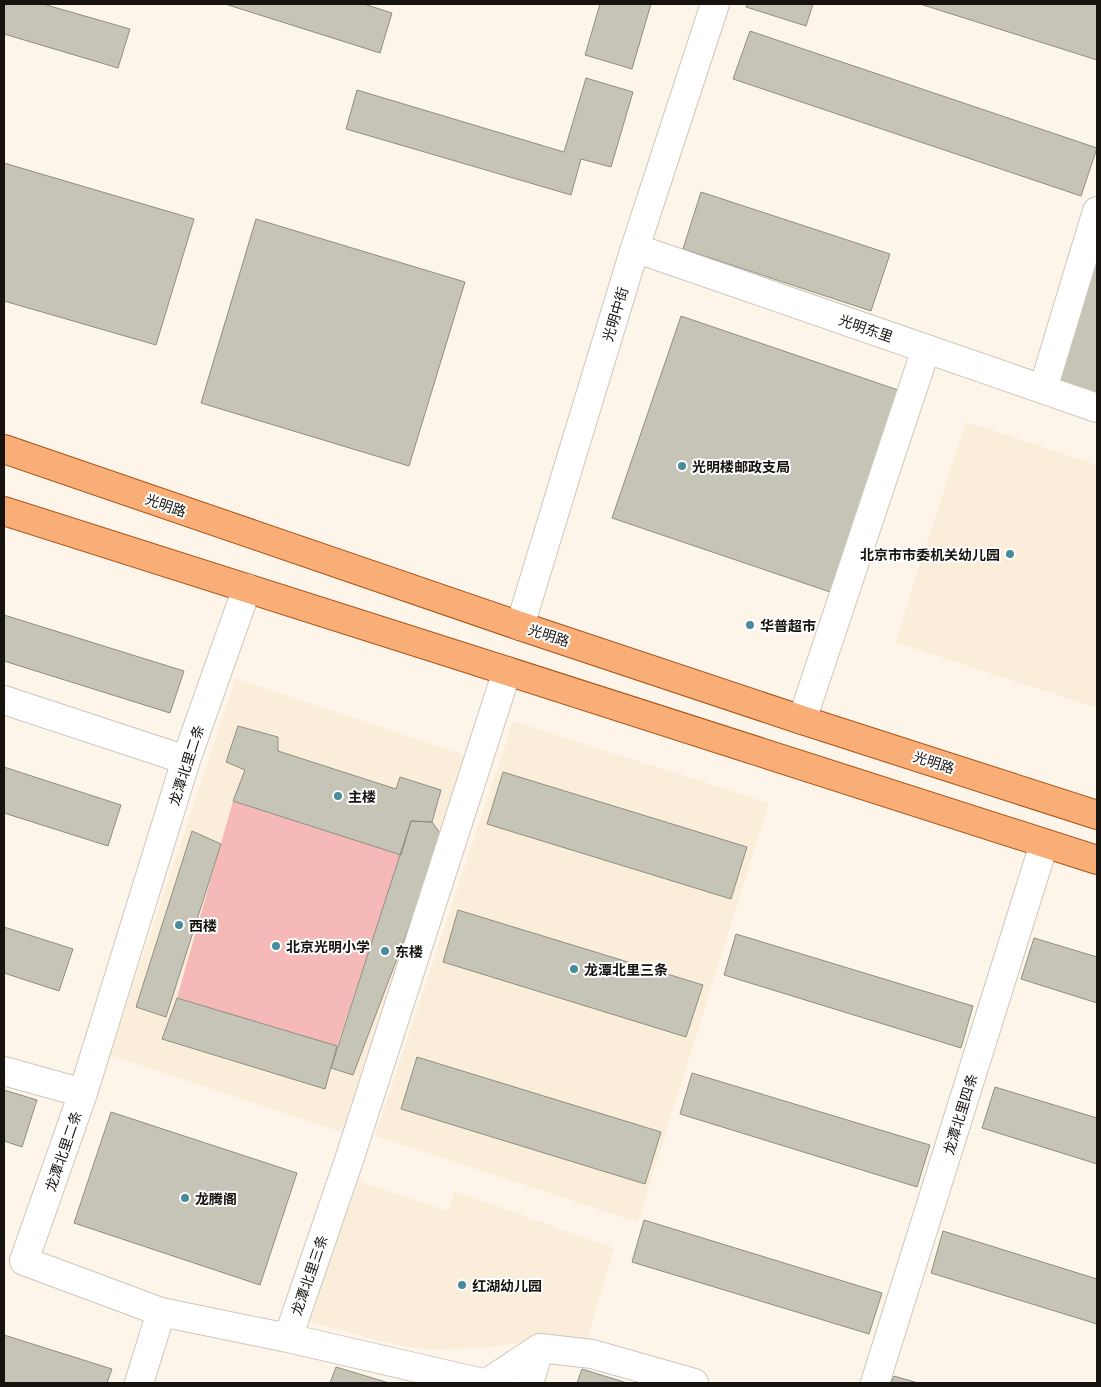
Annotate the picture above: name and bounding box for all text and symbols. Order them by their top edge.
street label: 光明中街 [598,284,632,344]
street label: 光明东里 [836,310,896,346]
place label: 光明楼邮政支局 [692,457,790,476]
marker: 光明楼邮政支局 [676,460,688,472]
street label: 光明路 [143,489,189,521]
place label: 北京市市委机关幼儿园 [860,545,1000,564]
marker: 北京市市委机关幼儿园 [1004,548,1016,560]
place label: 华普超市 [760,616,816,635]
street label: 光明路 [526,619,572,651]
marker: 华普超市 [744,619,756,631]
street label: 龙潭北里二条 [164,722,208,808]
street label: 光明路 [911,746,957,778]
place label: 主楼 [348,787,376,806]
marker: 主楼 [332,790,344,802]
place label: 西楼 [189,916,217,935]
marker: 西楼 [173,919,185,931]
place label: 北京光明小学 [286,937,370,956]
marker: 北京光明小学 [270,940,282,952]
place label: 东楼 [395,942,423,961]
marker: 东楼 [379,945,391,957]
place label: 龙潭北里三条 [584,960,668,979]
marker: 龙潭北里三条 [568,963,580,975]
street label: 龙潭北里四条 [939,1071,981,1157]
street label: 龙潭北里二条 [40,1108,86,1194]
place label: 龙腾阁 [195,1189,237,1208]
marker: 龙腾阁 [179,1192,191,1204]
street label: 龙潭北里三条 [286,1232,332,1318]
place label: 红湖幼儿园 [472,1276,542,1295]
marker: 红湖幼儿园 [456,1279,468,1291]

